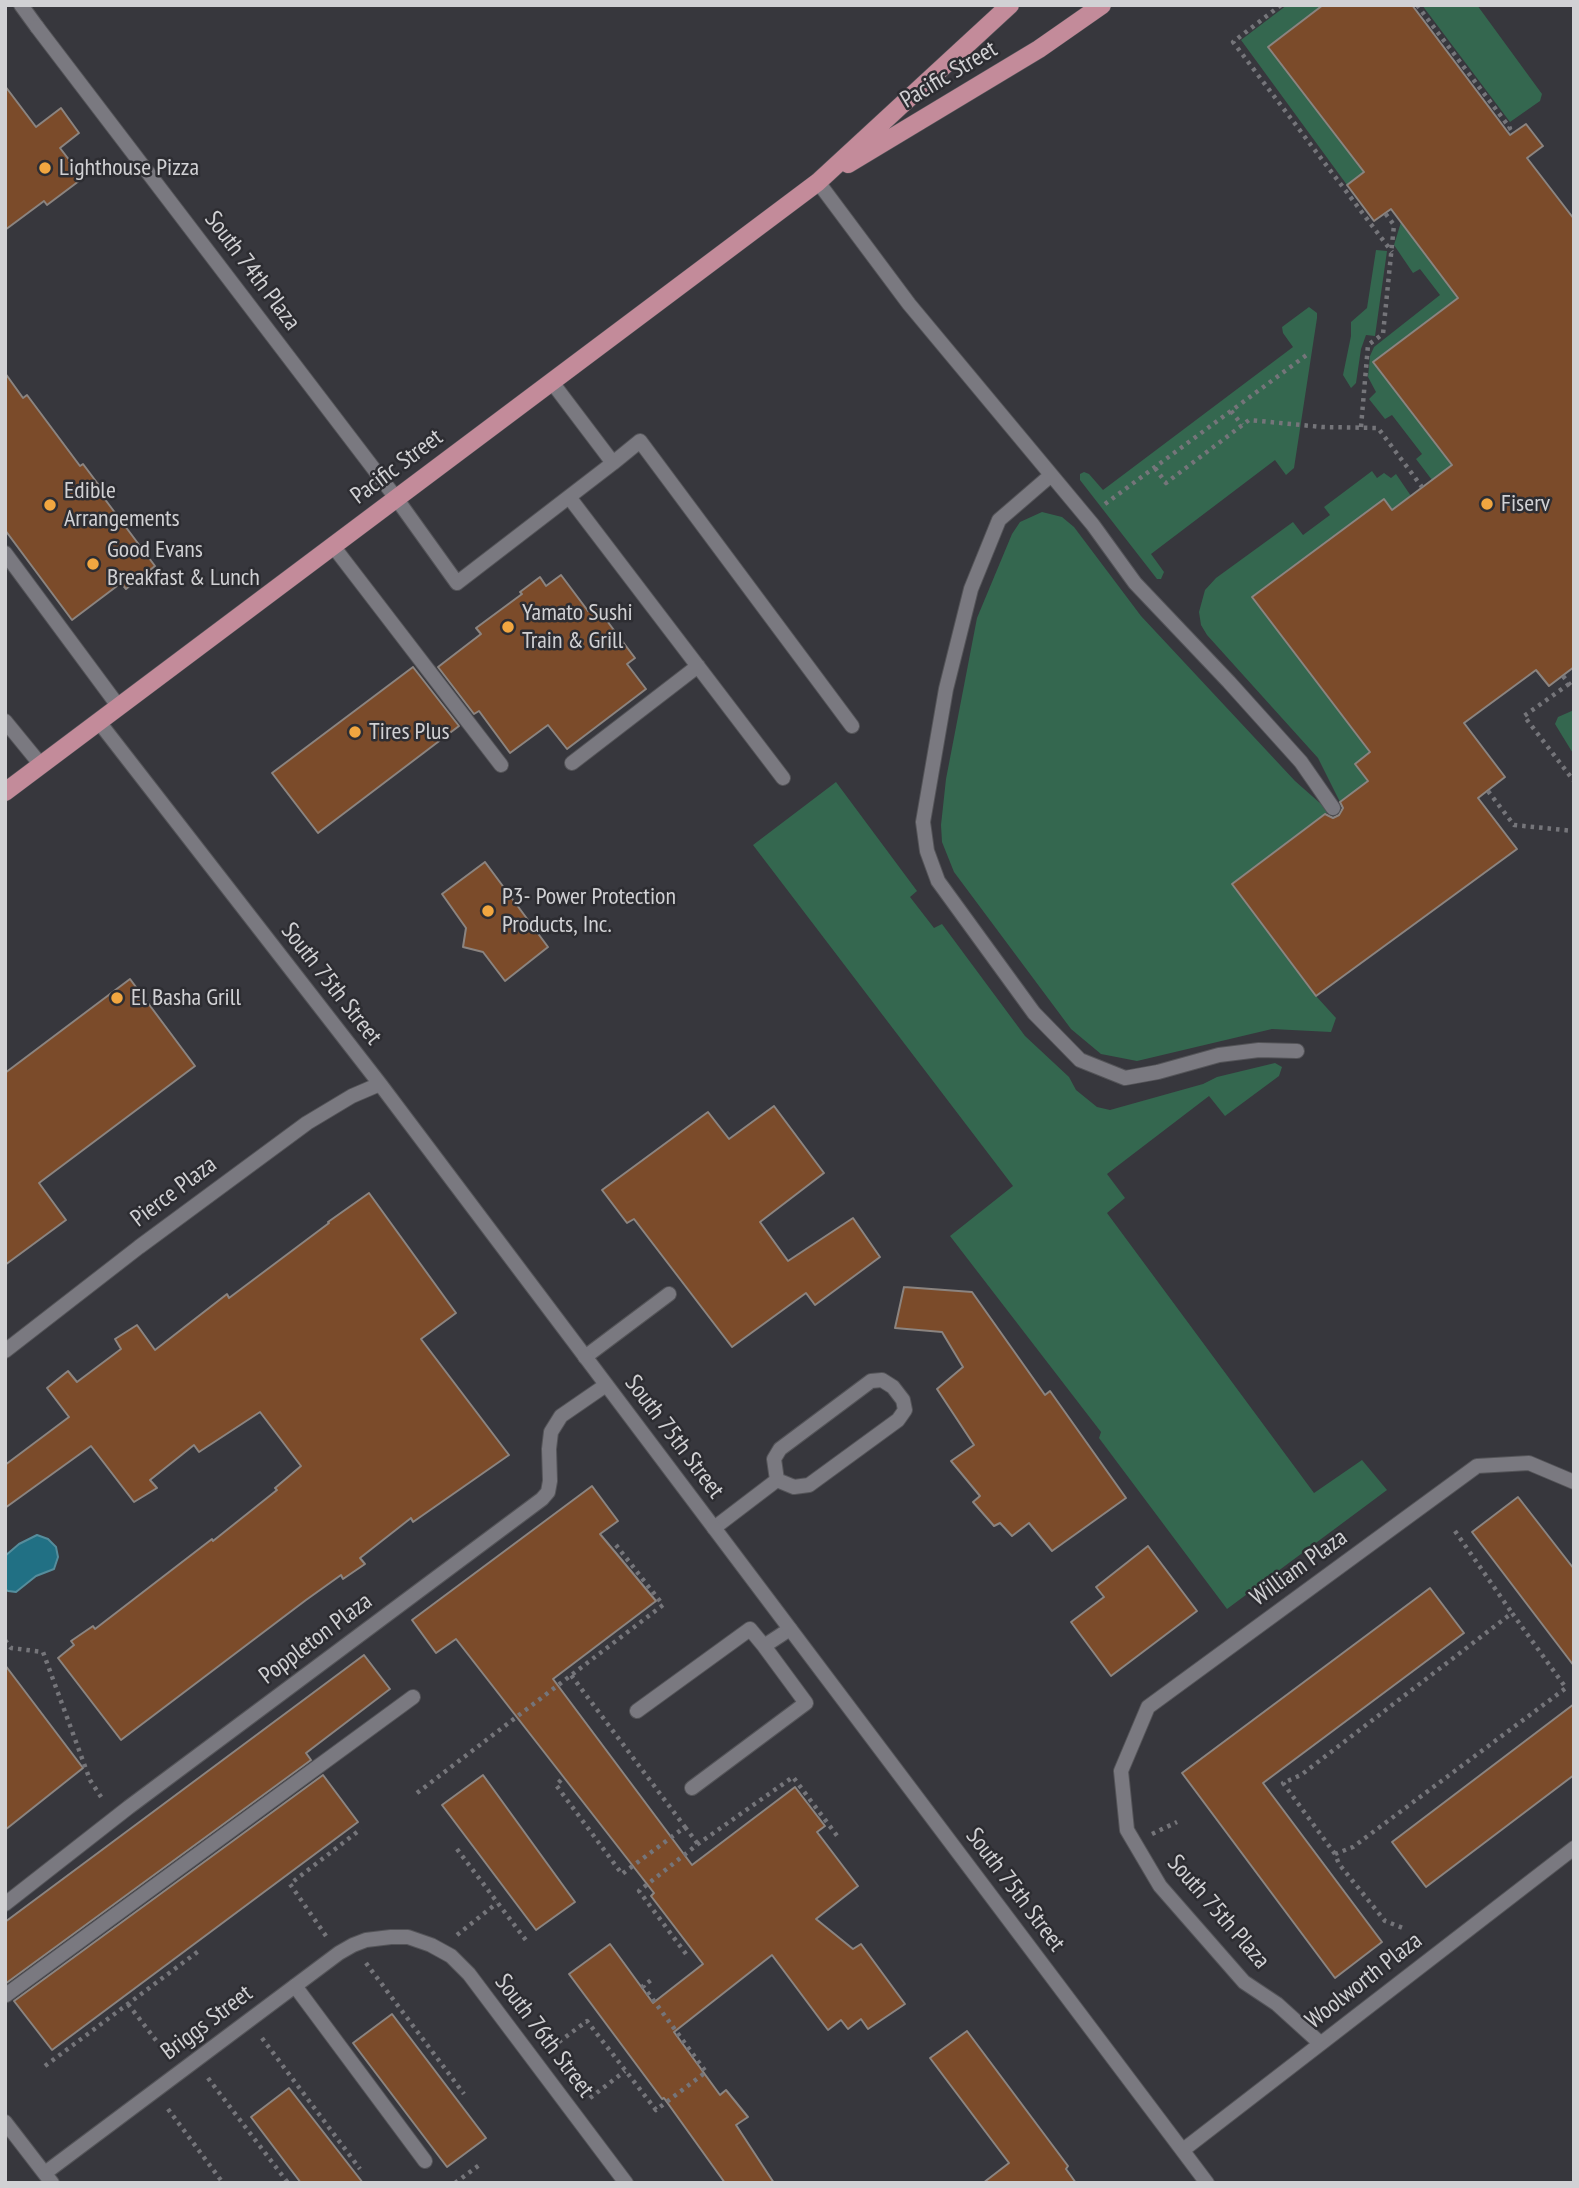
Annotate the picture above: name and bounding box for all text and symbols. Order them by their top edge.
street label: Pacific Street [896,35,1002,115]
place label: Lighthouse Pizza [59,154,199,182]
marker: Lighthouse Pizza [37,160,53,176]
street label: South 74th Plaza [198,206,306,336]
street label: Pacific Street [345,423,449,511]
place label: Edible Arrangements [64,477,180,533]
place label: Fiserv [1501,490,1550,518]
marker: Fiserv [1479,496,1495,512]
marker: Edible Arrangements [42,497,58,513]
place label: Good Evans Breakfast & Lunch [107,536,260,592]
marker: Good Evans Breakfast & Lunch [85,556,101,572]
place label: Yamato Sushi Train & Grill [522,599,633,655]
marker: Yamato Sushi Train & Grill [500,619,516,635]
place label: Tires Plus [369,718,450,746]
marker: Tires Plus [347,724,363,740]
place label: P3- Power Protection Products, Inc. [502,883,676,939]
marker: P3- Power Protection Products, Inc. [480,903,496,919]
street label: South 75th Street [274,917,388,1051]
place label: El Basha Grill [131,984,241,1012]
marker: El Basha Grill [109,990,125,1006]
street label: Pierce Plaza [125,1150,223,1234]
street label: South 75th Street [618,1370,730,1504]
street label: William Plaza [1245,1523,1353,1613]
street label: Poppleton Plaza [254,1587,378,1691]
street label: South 75th Street [959,1823,1071,1957]
street label: South 75th Plaza [1161,1849,1275,1975]
street label: Woolworth Plaza [1300,1927,1428,2035]
street label: South 76th Street [488,1969,600,2103]
street label: Briggs Street [156,1979,258,2067]

